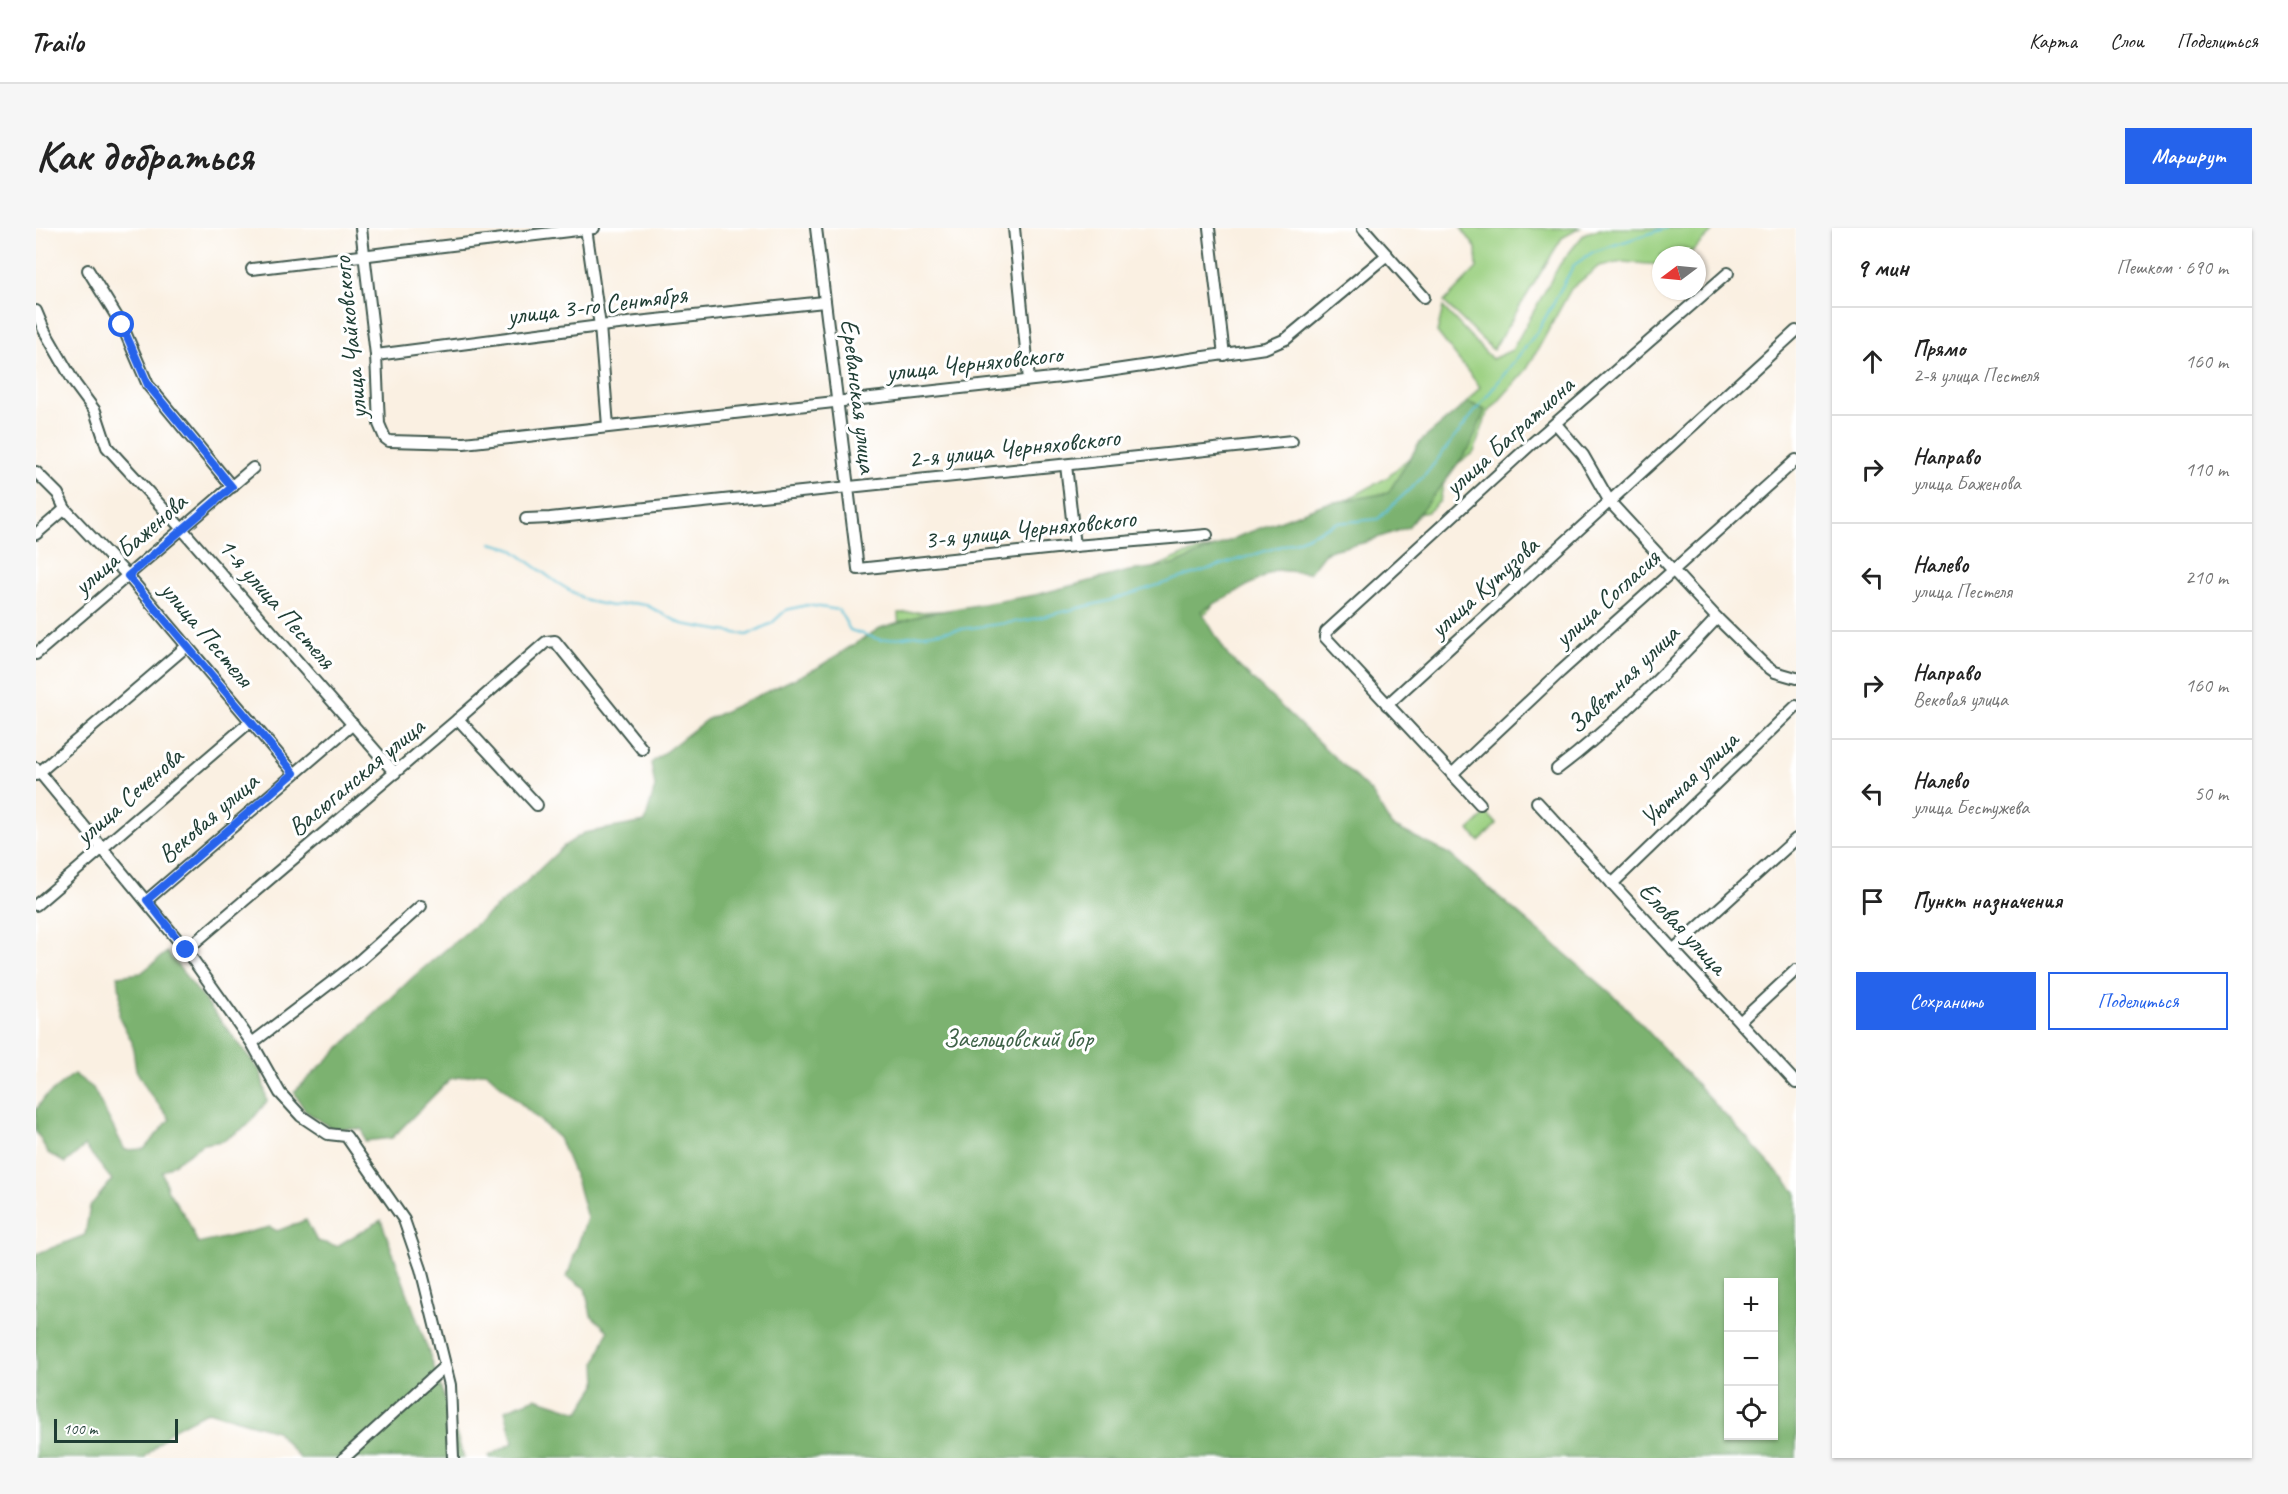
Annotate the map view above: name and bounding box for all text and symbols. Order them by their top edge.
text: Trailo [30,24,84,59]
text: Карта [2029,28,2077,54]
text: Слои [2110,28,2144,54]
text: Поделиться [2177,28,2258,54]
button: Маршрут [2125,128,2252,184]
text: Как добраться [36,130,253,183]
north arrow [1652,246,1706,300]
text: 9 мин [1856,251,1909,284]
street label: улица Чайковского [325,253,375,423]
text: Пешком · 690 m [2116,255,2228,280]
street label: улица 3-го Сентября [503,277,690,333]
route start [108,311,134,337]
street label: Ереванская улица [833,317,885,477]
text: Прямо [1913,335,1965,363]
street label: улица Черняховского [882,337,1066,389]
icon: ahead [1856,345,1889,378]
text: 160 m [2185,349,2228,374]
text: 2-я улица Пестеля [1913,363,2039,388]
street label: улица Багратиона [1436,368,1582,504]
street label: 2-я улица Черняховского [907,420,1123,476]
text: Направо [1913,443,1980,471]
icon: right [1856,453,1889,486]
text: 110 m [2185,457,2228,482]
text: улица Баженова [1913,471,2021,496]
street label: улица Баженова [65,485,195,604]
street label: 3-я улица Черняховского [923,501,1139,557]
street label: улица Кутузова [1421,528,1547,647]
street label: 1-я улица Пестеля [211,530,344,677]
street label: улица Согласия [1546,541,1668,656]
text: Налево [1913,551,1969,579]
icon: left [1856,561,1889,594]
text: 210 m [2185,565,2228,590]
street label: улица Пестеля [152,573,262,695]
text: улица Пестеля [1913,579,2012,604]
street label: Заветная улица [1560,616,1687,741]
text: Направо [1913,659,1980,687]
icon: right [1856,669,1889,702]
text: 160 m [2185,673,2228,698]
text: Вековая улица [1913,687,2008,712]
street label: Васюганская улица [281,709,432,844]
street label: Уютная улица [1633,722,1747,834]
street label: улица Сеченова [67,739,191,853]
street label: Вековая улица [151,764,266,871]
text: Налево [1913,767,1969,795]
icon: left [1856,777,1889,810]
text: 50 m [2194,781,2228,806]
text: улица Бестужева [1913,795,2029,820]
street label: Еловая улица [1632,875,1736,983]
icon: arrive [1856,885,1889,918]
text: Пункт назначения [1913,887,2062,915]
route end [172,936,198,962]
button: Сохранить [1856,972,2036,1030]
button: Поделиться [2048,972,2228,1030]
park label: Заельцовский бор [943,1022,1095,1055]
map controls [1724,1278,1778,1440]
button: + [1724,1278,1778,1332]
button: − [1724,1332,1778,1386]
button: locate [1724,1386,1778,1440]
scale bar [54,1416,178,1444]
text: 100 m [63,1419,97,1439]

